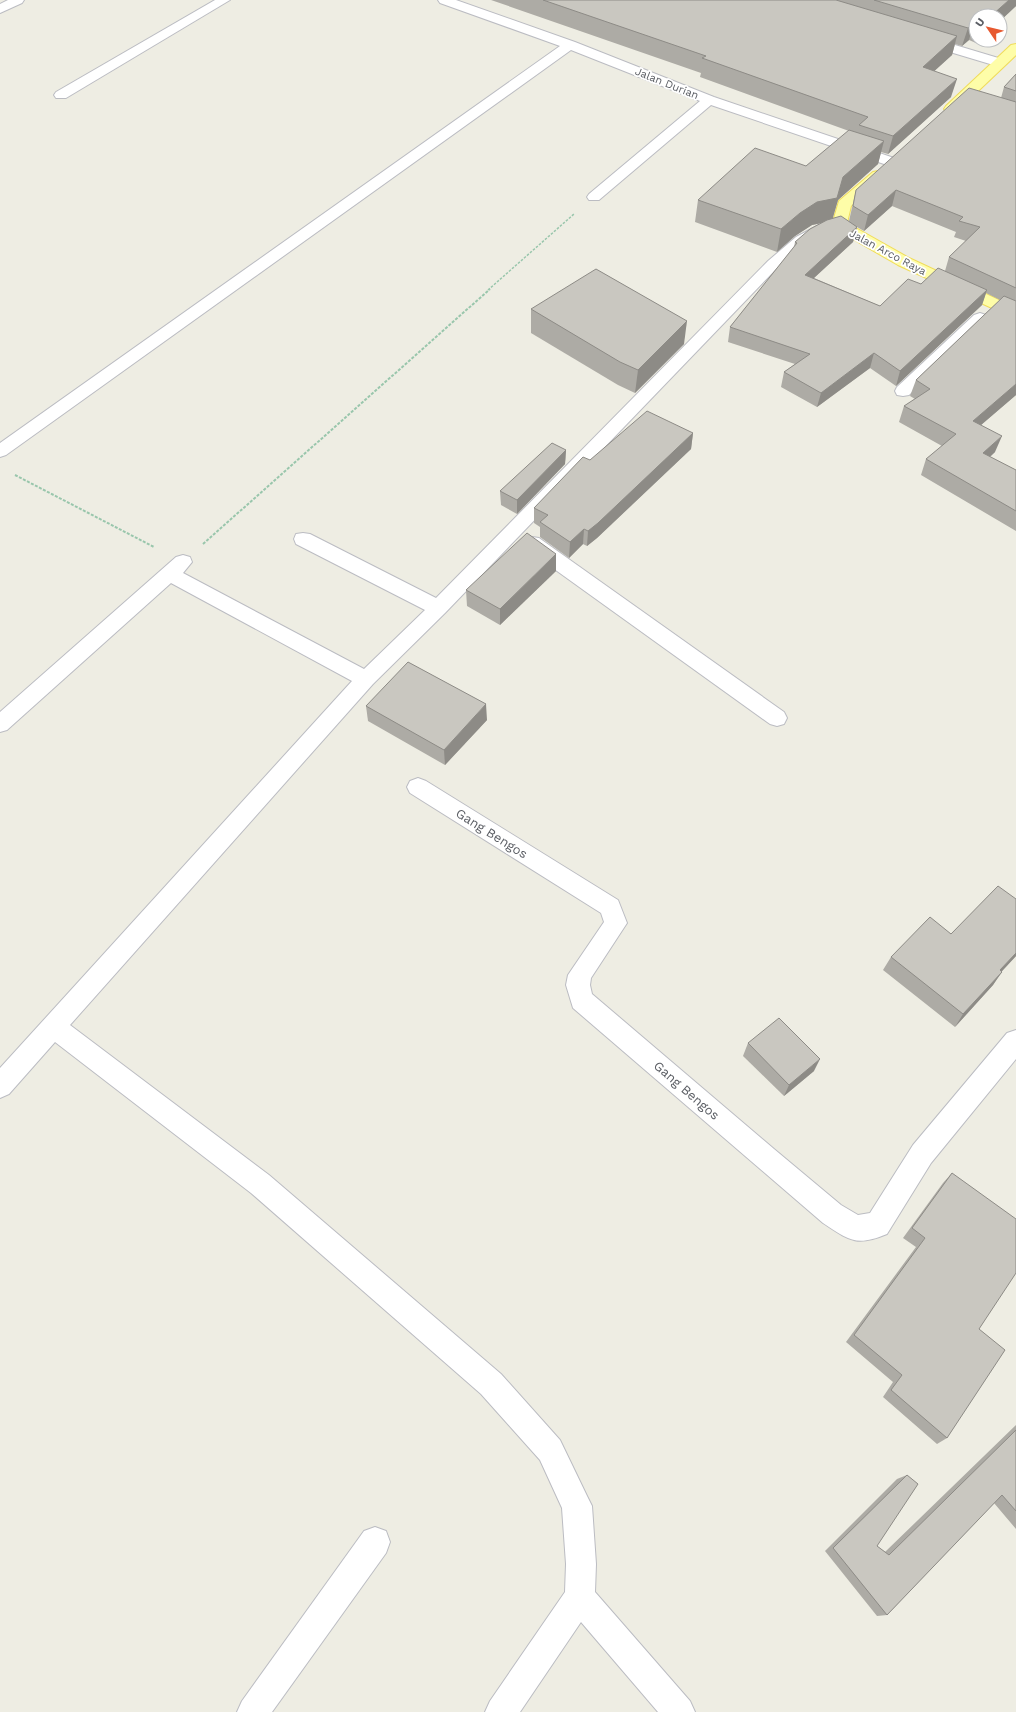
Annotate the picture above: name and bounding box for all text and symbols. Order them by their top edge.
north arrow [968,8,1008,48]
text: U [973,15,988,29]
street label: Jalan Durian [633,65,701,102]
street label: Jalan Arco Raya [847,227,928,278]
street label: Gang Bengos [453,805,531,862]
street label: Gang Bengos [651,1058,723,1123]

